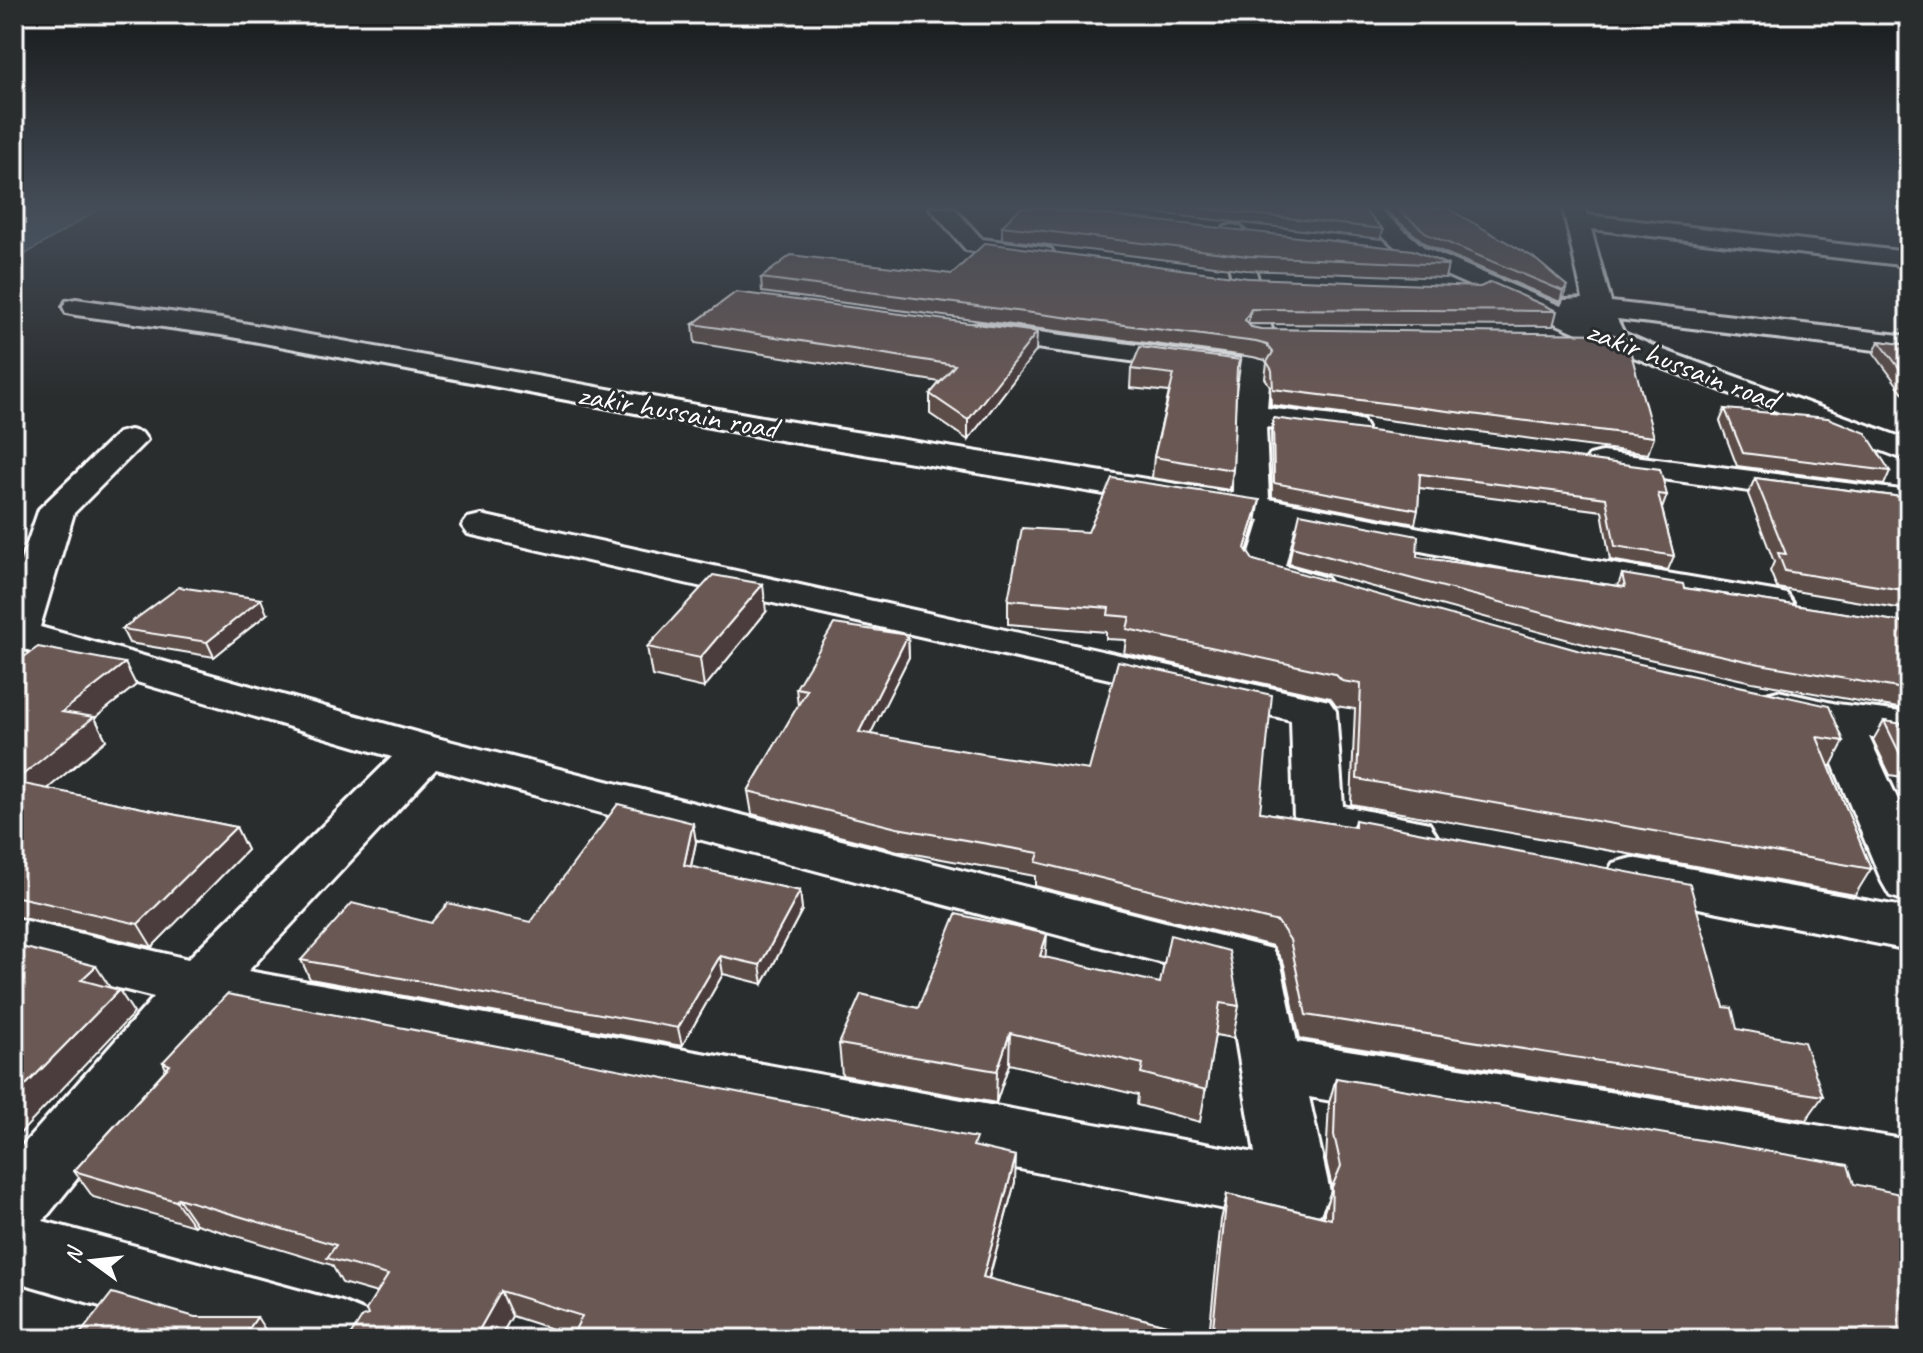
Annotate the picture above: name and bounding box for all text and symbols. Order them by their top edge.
street label: zakir hussain road [1582,310,1788,422]
street label: zakir hussain road [575,373,785,449]
north arrow [52,1221,132,1301]
text: N [58,1243,90,1266]

